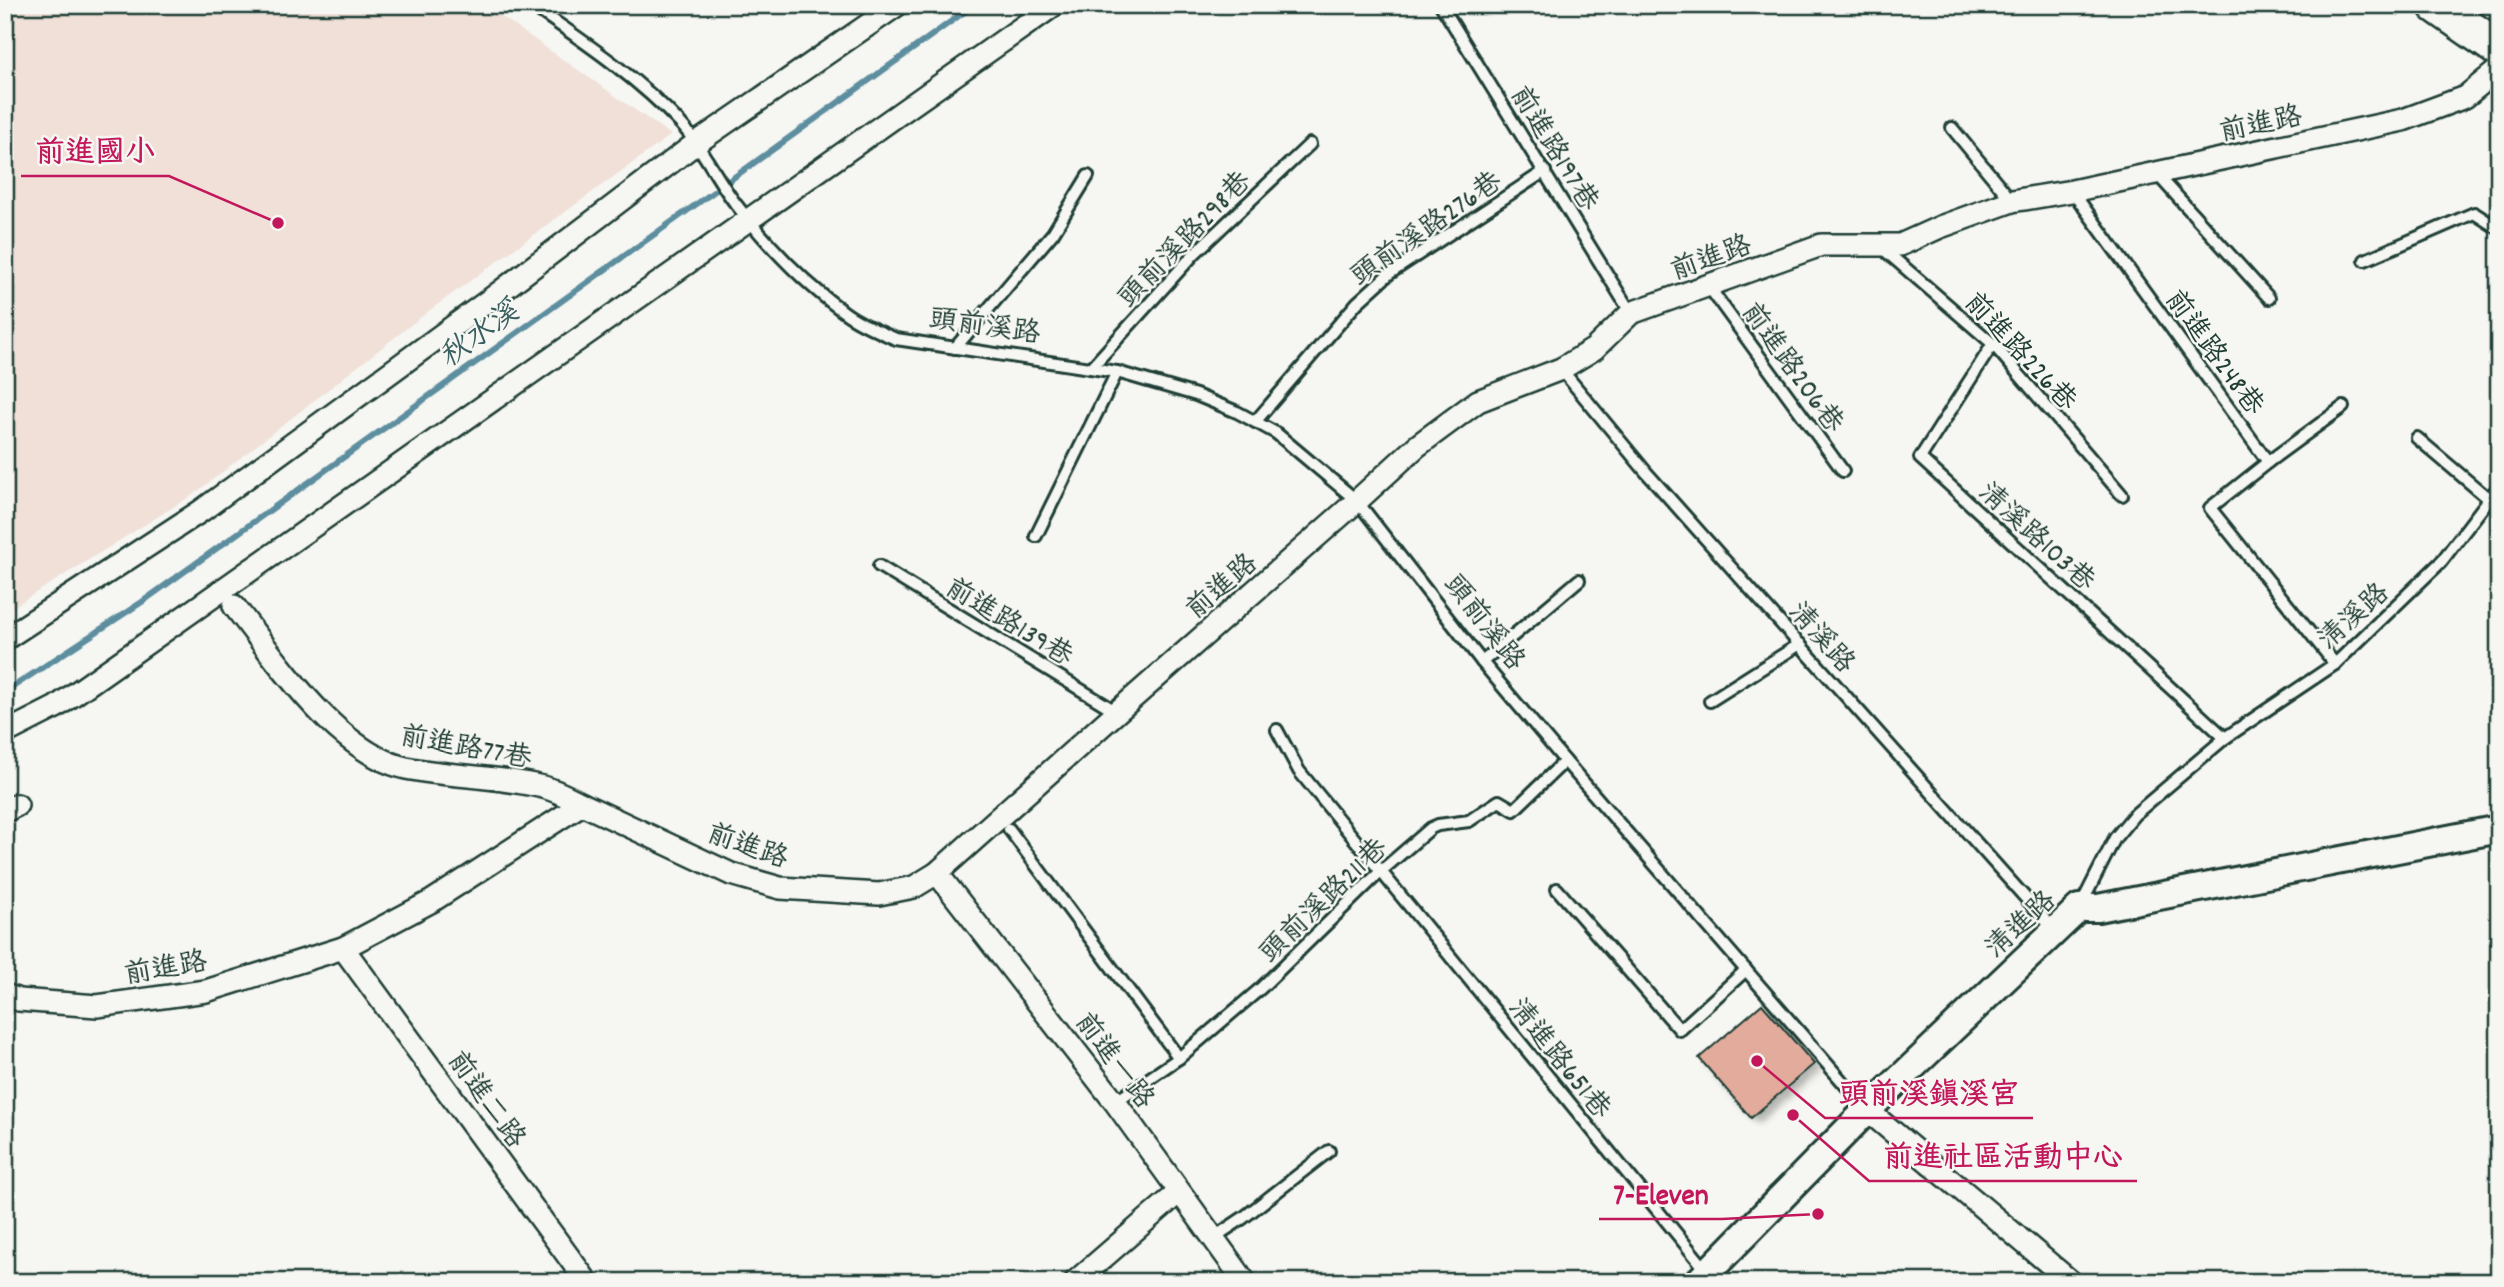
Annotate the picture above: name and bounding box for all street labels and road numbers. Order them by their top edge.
street label: 前進路197巷 [1497,79,1607,221]
street label: 前進路 [2216,99,2306,155]
street label: 頭前溪路298巷 [1111,163,1263,319]
street label: 頭前溪路276巷 [1344,163,1513,298]
street label: 前進路 [1665,228,1758,294]
street label: 前進路248巷 [2153,283,2272,426]
street label: 前進路226巷 [1952,285,2085,423]
street label: 前進路206巷 [1729,295,1852,443]
street label: 頭前溪路 [926,301,1043,357]
street label: 清溪路103巷 [1967,475,2103,603]
street label: 前進路 [1178,546,1268,631]
street label: 頭前溪路 [1432,568,1532,681]
street label: 前進路139巷 [936,570,1080,679]
street label: 清溪路 [2311,576,2400,662]
street label: 清溪路 [1776,595,1862,684]
street label: 前進路77巷 [396,719,535,781]
street label: 前進路 [700,816,793,881]
street label: 頭前溪路211巷 [1252,830,1399,974]
street label: 清進路 [1978,883,2067,970]
street label: 前進路 [121,944,211,998]
street label: 清進路651巷 [1496,991,1619,1130]
street label: 前進一路 [1062,1005,1162,1119]
street label: 前進二路 [435,1044,533,1158]

